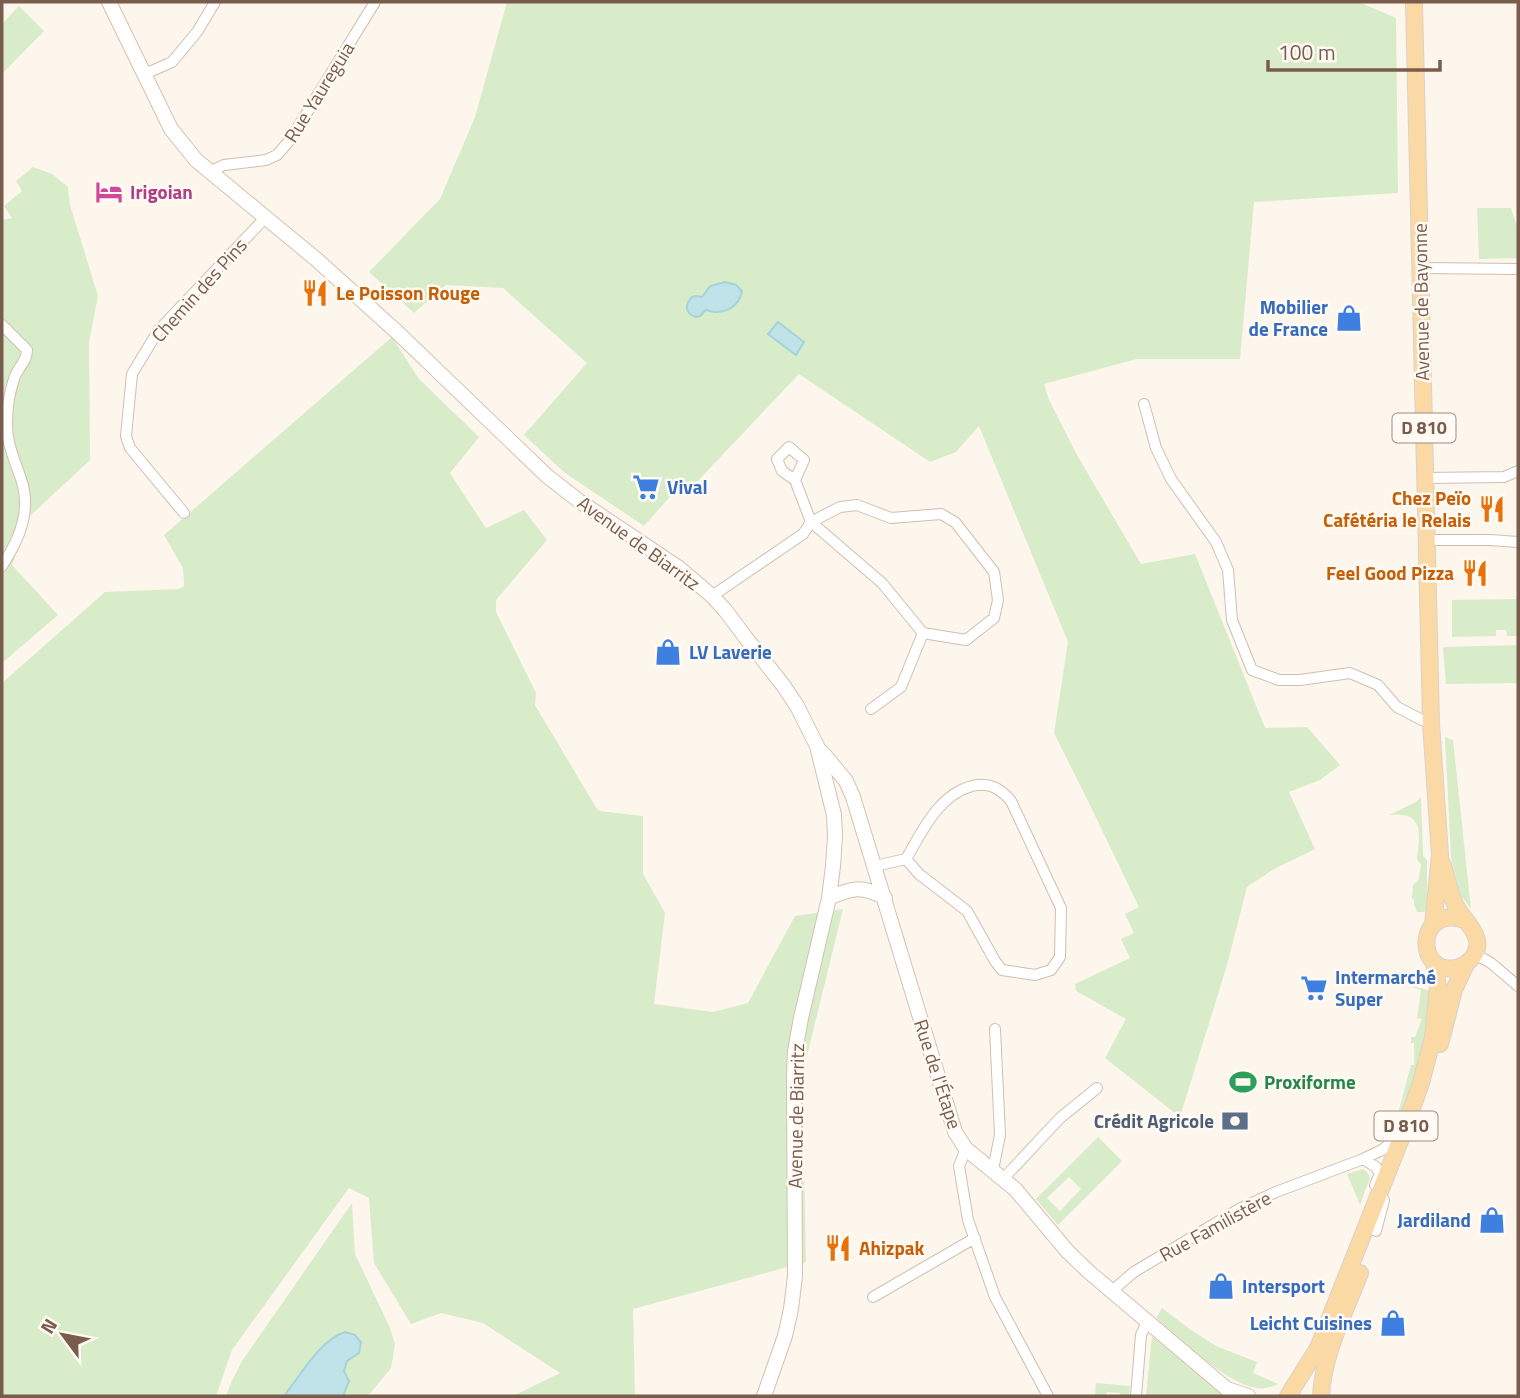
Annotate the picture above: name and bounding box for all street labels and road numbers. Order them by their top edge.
street label: Rue Yaureguia [276,35,361,148]
street label: Avenue de Bayonne [1405,223,1436,381]
street label: Chemin des Pins [144,231,254,348]
road number: D 810 [1392,414,1456,442]
street label: Avenue de Biarritz [572,488,707,597]
street label: Rue de l'Étape [907,1015,970,1132]
street label: Avenue de Biarritz [780,1043,811,1189]
road number: D 810 [1374,1112,1438,1140]
street label: Rue Familistère [1153,1183,1276,1268]

